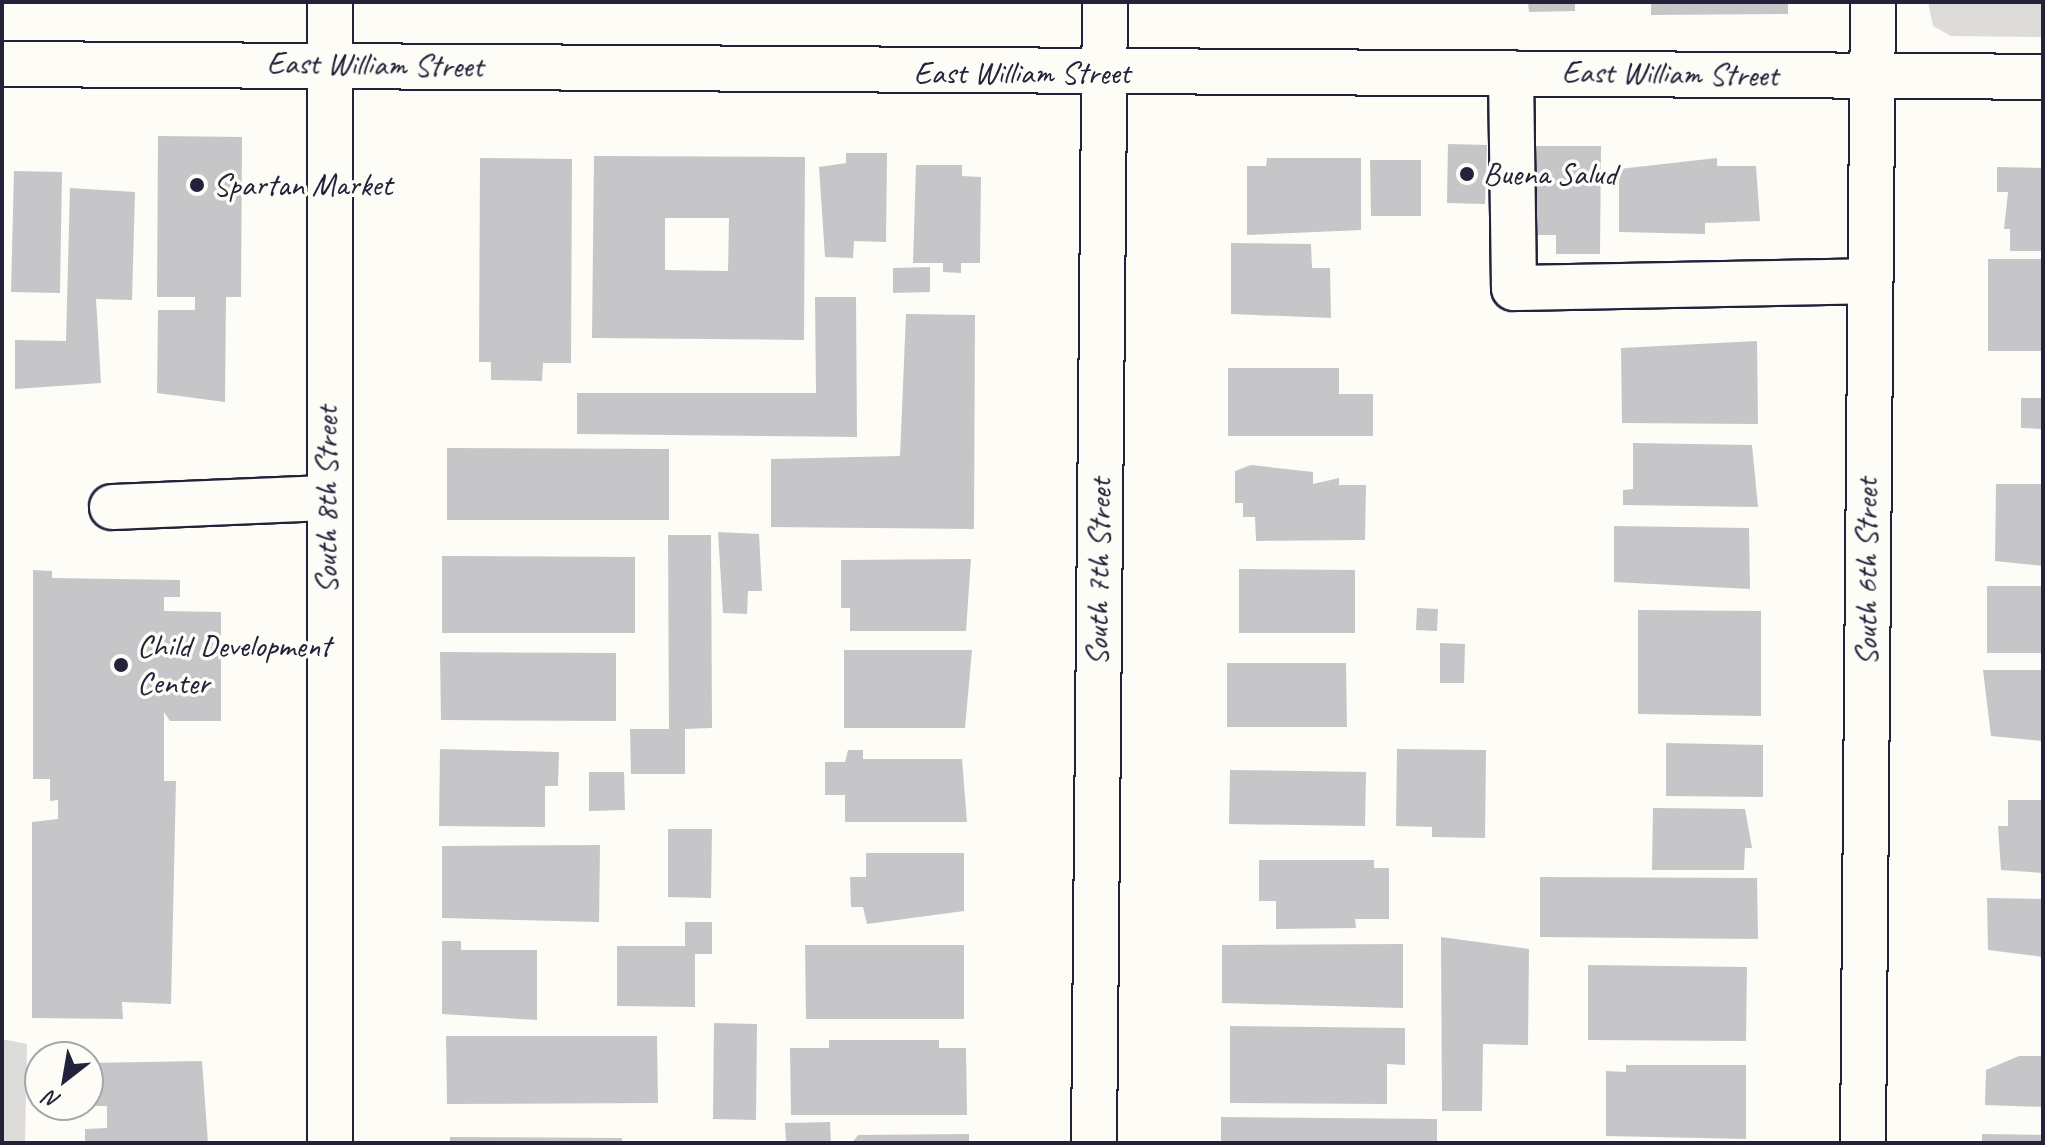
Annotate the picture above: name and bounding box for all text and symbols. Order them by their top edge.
street label: East William Street [267,44,483,86]
street label: East William Street [1562,53,1778,95]
street label: East William Street [914,54,1130,92]
place label: Buena Salud [1483,155,1616,193]
marker: Buena Salud [1458,165,1476,183]
place label: Spartan Market [213,166,393,204]
marker: Spartan Market [188,176,206,194]
street label: South 8th Street [308,406,346,594]
street label: South 7th Street [1078,478,1120,666]
street label: South 6th Street [1848,478,1886,666]
place label: Child Development Center [137,628,331,703]
marker: Child Development Center [112,656,130,674]
north arrow [24,1041,104,1121]
text: N [40,1084,66,1115]

